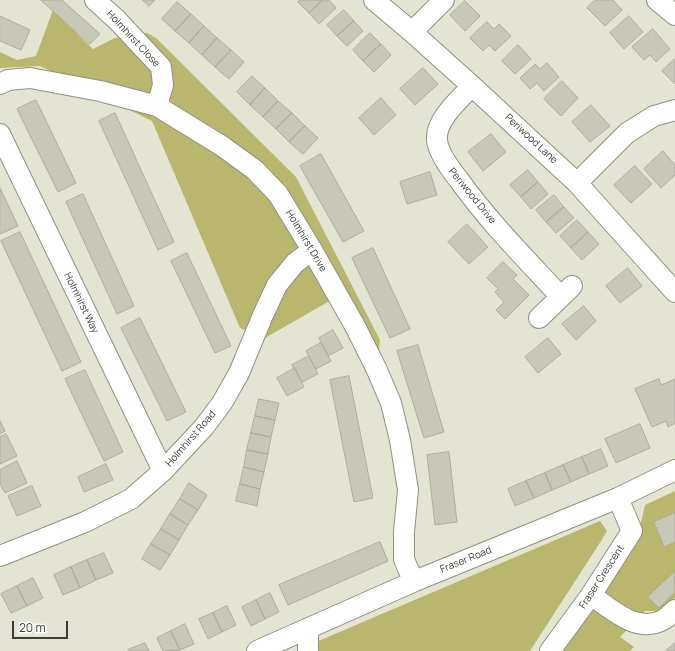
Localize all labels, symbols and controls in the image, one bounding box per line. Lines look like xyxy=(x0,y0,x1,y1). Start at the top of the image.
street label: Holmhirst Close xyxy=(104,8,162,70)
street label: Periwood Lane xyxy=(502,112,560,166)
street label: Periwood Drive xyxy=(446,166,498,226)
street label: Holmhirst Drive xyxy=(283,208,329,274)
street label: Holmhirst Way xyxy=(61,271,101,335)
street label: Holmhirst Road xyxy=(163,409,219,469)
street label: Fraser Crescent xyxy=(577,543,627,611)
street label: Fraser Road xyxy=(439,544,493,576)
scale bar xyxy=(14,613,70,639)
text: 20 m xyxy=(19,619,46,636)

